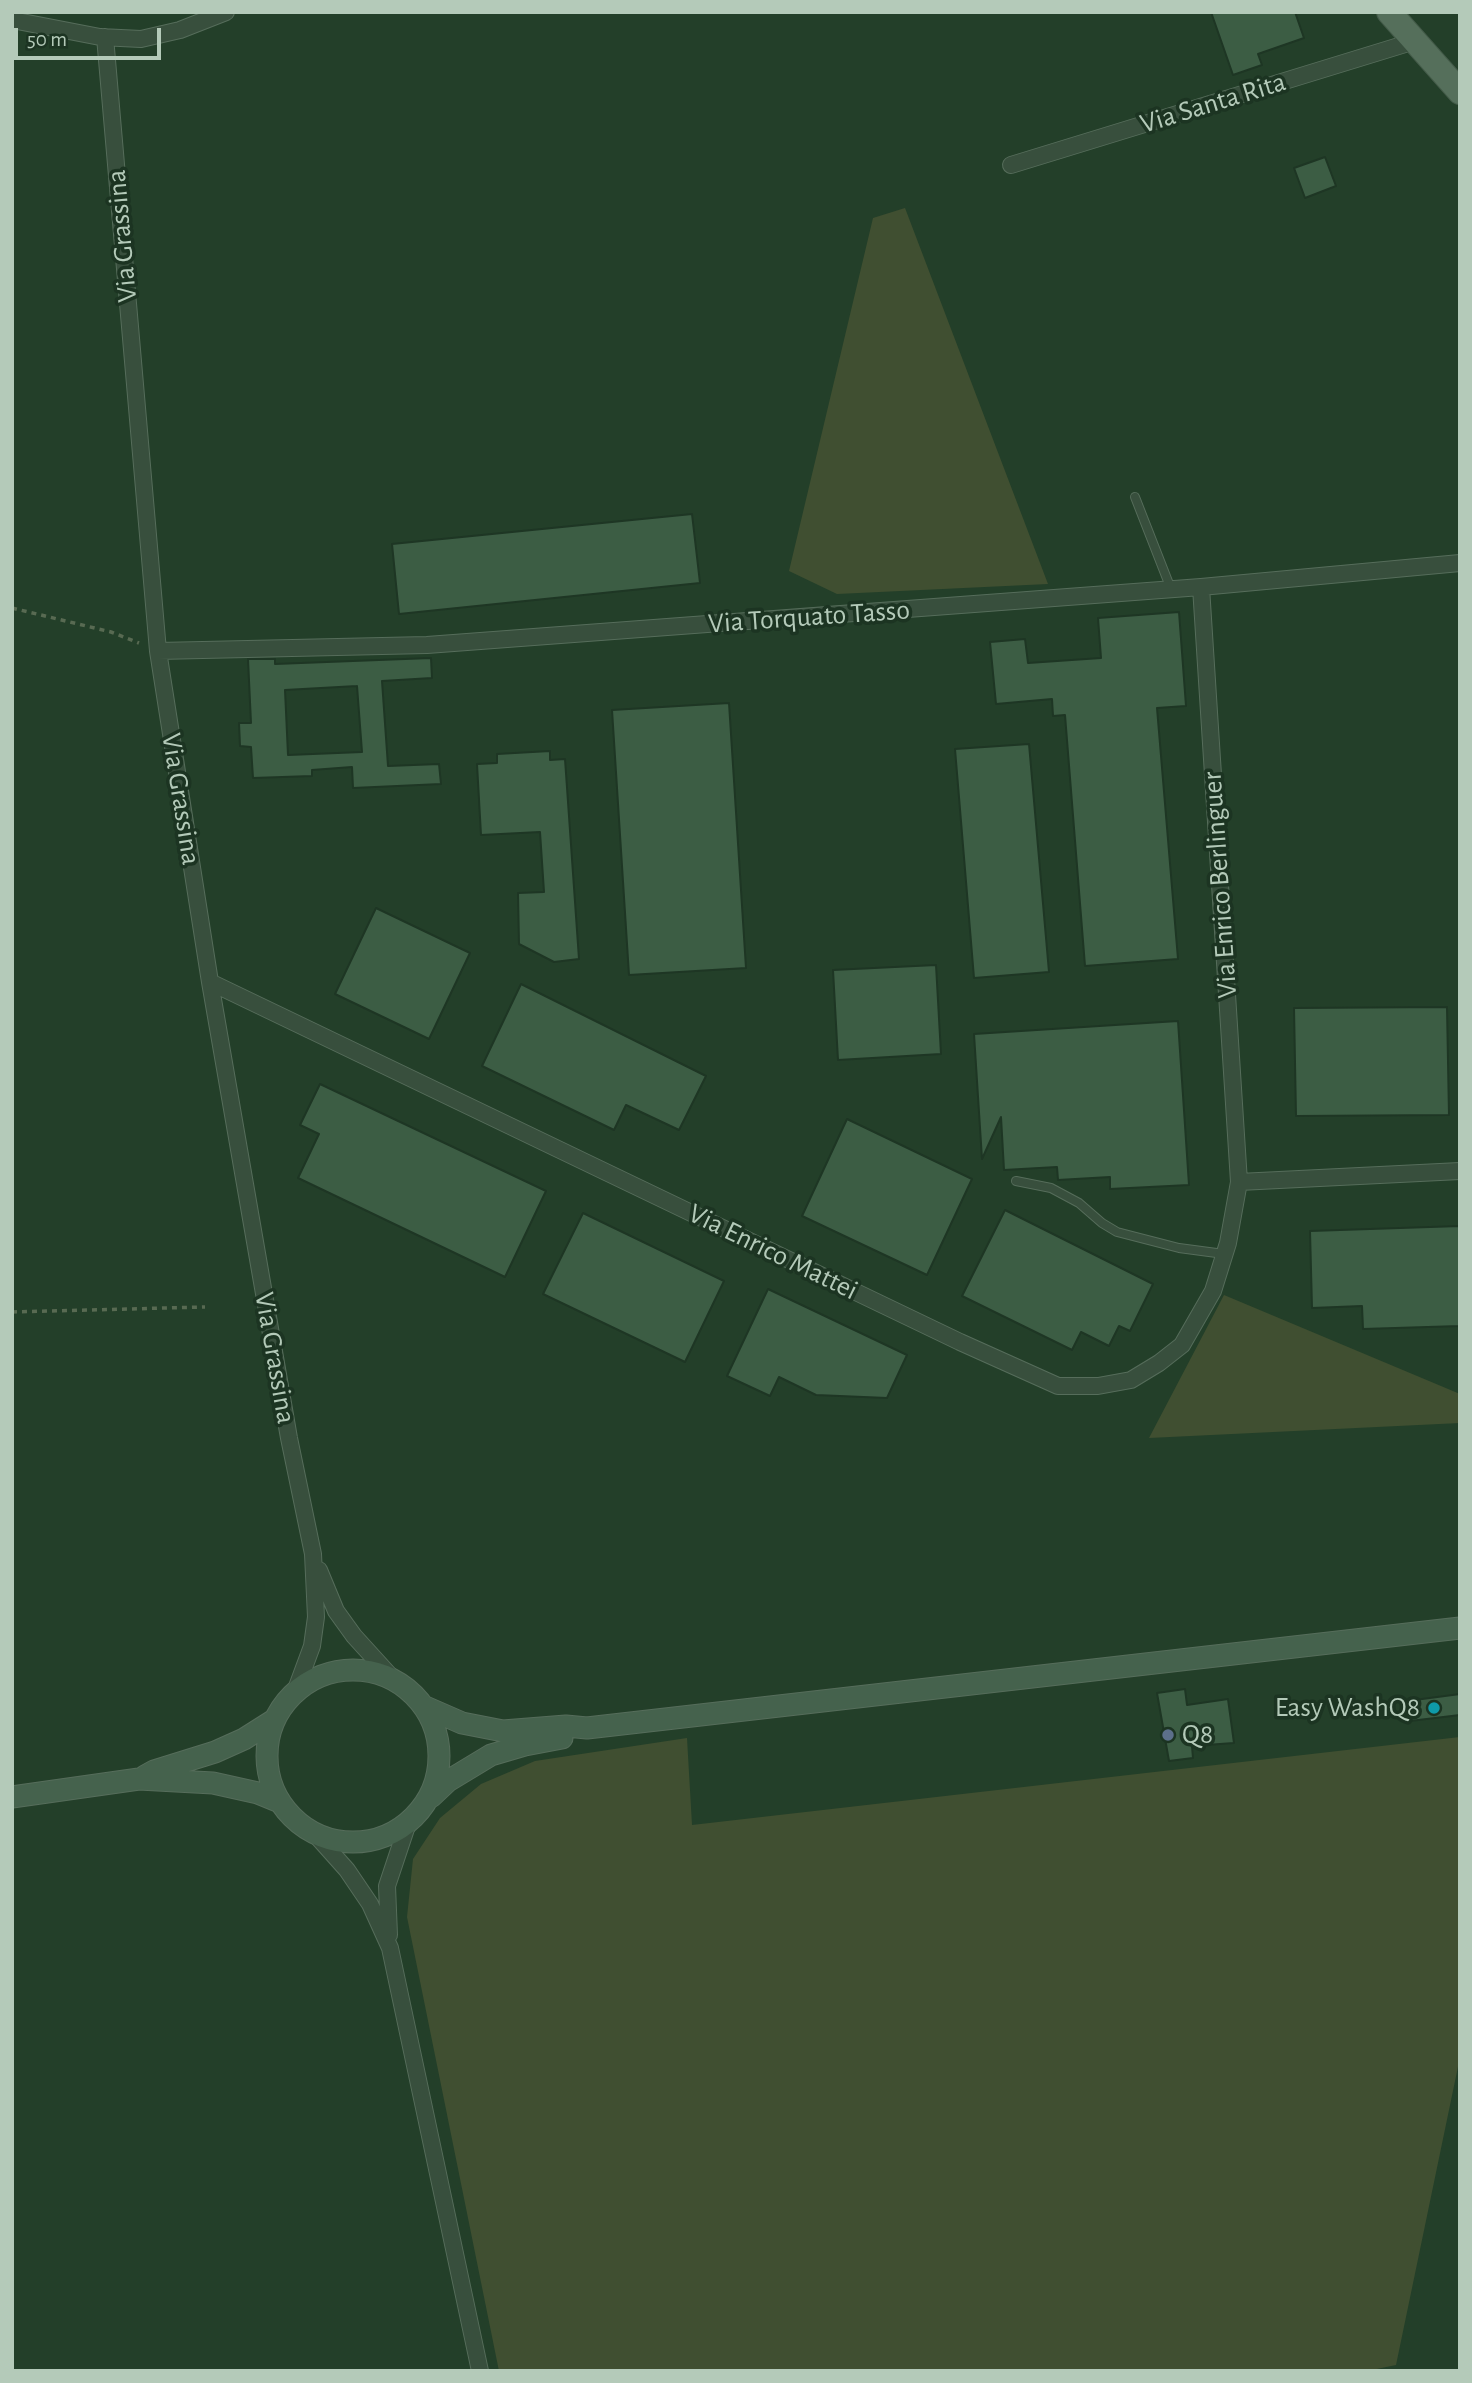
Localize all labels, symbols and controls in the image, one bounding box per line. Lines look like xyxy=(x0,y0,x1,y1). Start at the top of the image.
scale bar xyxy=(18,14,164,58)
text: 50 m xyxy=(27,29,67,50)
street label: Via Santa Rita xyxy=(1136,65,1290,141)
street label: Via Grassina xyxy=(99,168,145,304)
street label: Via Torquato Tasso xyxy=(707,593,911,641)
street label: Via Grassina xyxy=(154,731,208,867)
street label: Via Enrico Berlinguer xyxy=(1195,771,1245,999)
street label: Via Enrico Mattei xyxy=(683,1196,863,1308)
street label: Via Grassina xyxy=(247,1290,303,1426)
place label: Easy WashQ8 xyxy=(1275,1691,1420,1725)
marker: Easy WashQ8 xyxy=(1426,1700,1442,1716)
place label: Q8 xyxy=(1182,1718,1213,1752)
marker: Q8 xyxy=(1160,1727,1176,1743)

